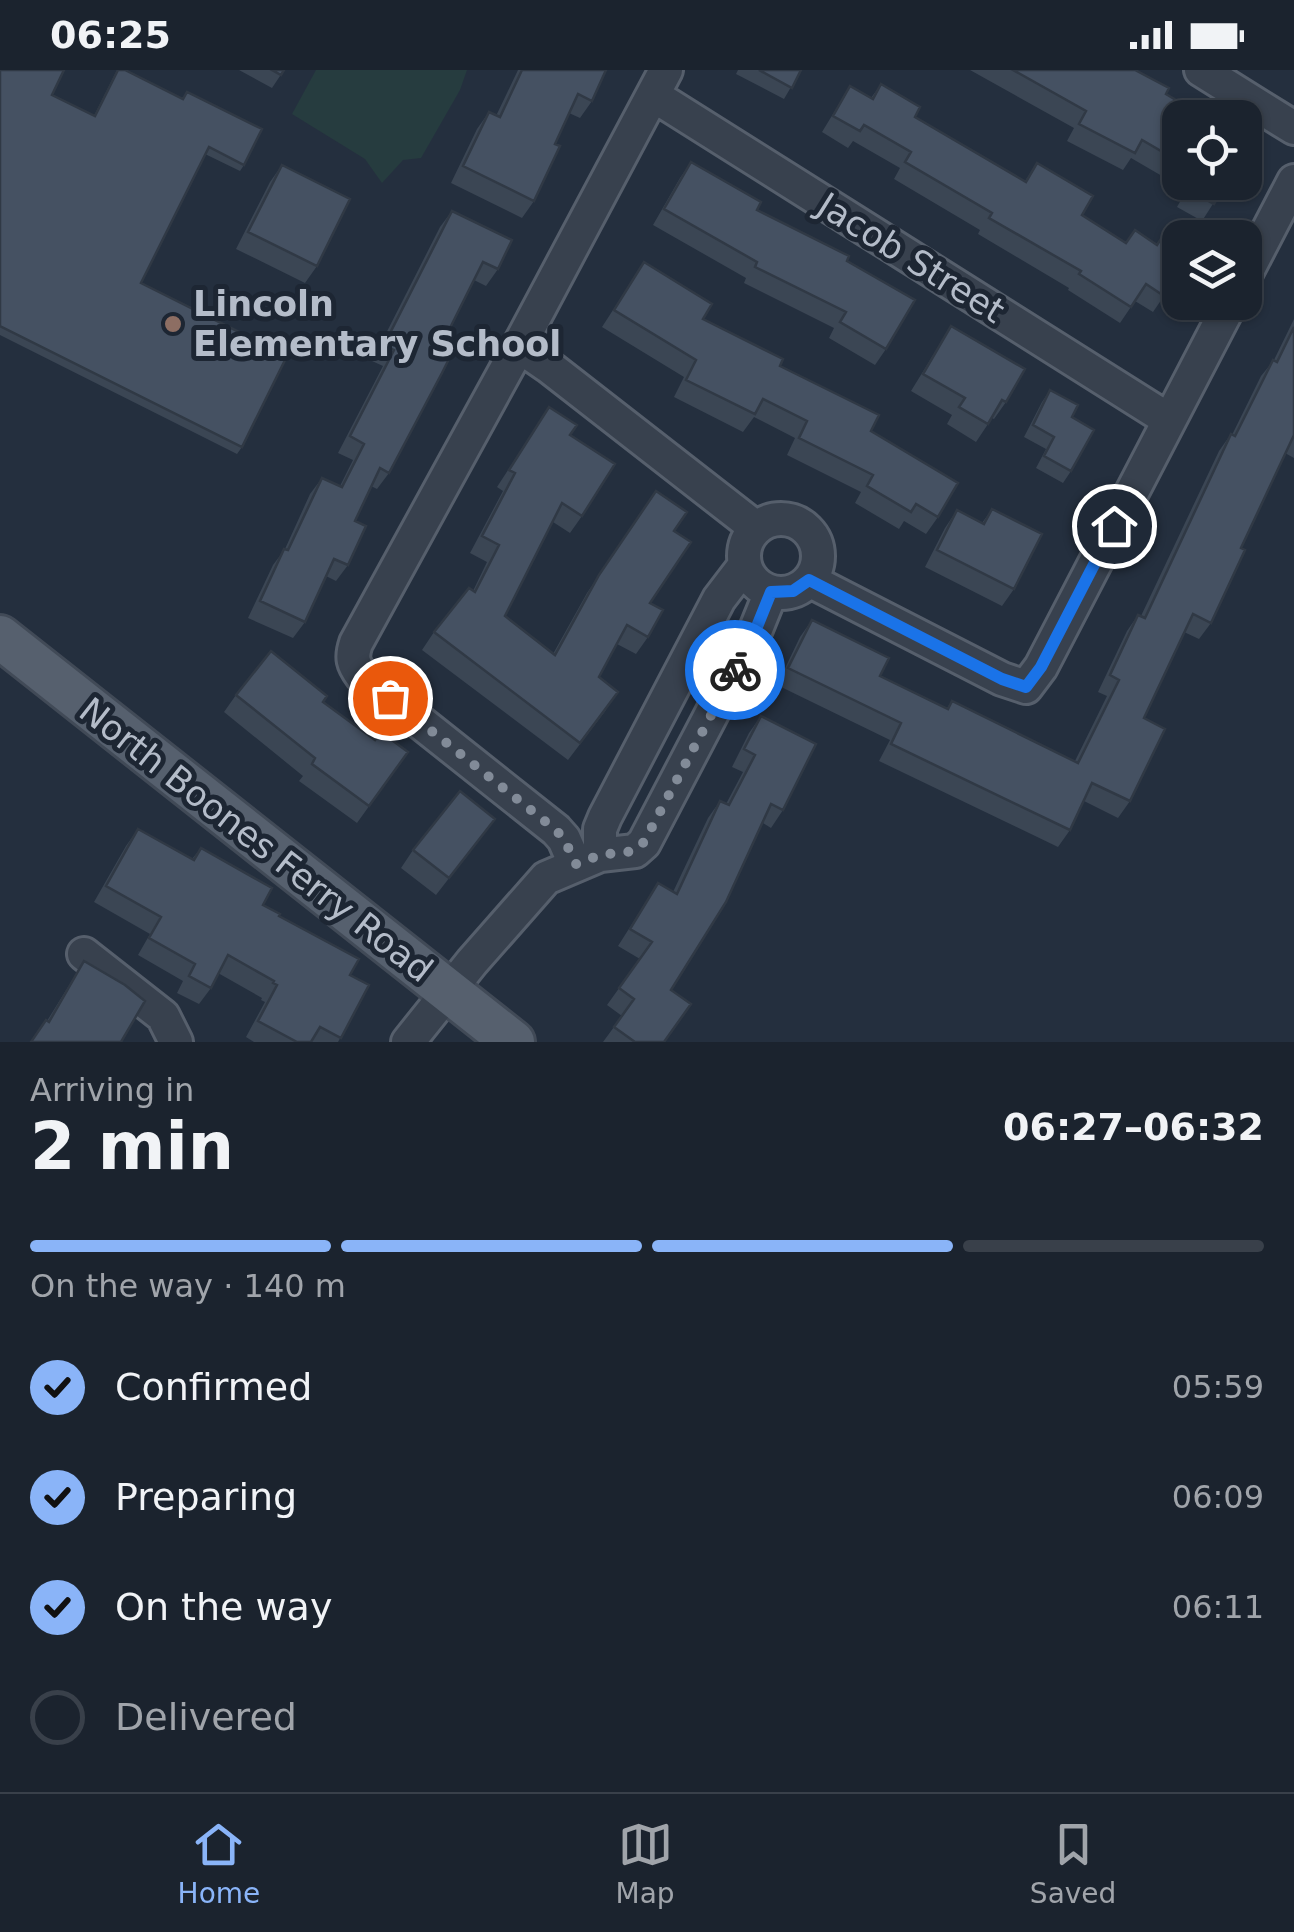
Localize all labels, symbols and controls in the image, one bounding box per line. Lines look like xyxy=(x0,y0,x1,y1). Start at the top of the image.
text: 06:25 xyxy=(50,13,171,57)
map controls xyxy=(1162,100,1262,320)
button: locate xyxy=(1162,100,1262,200)
street label: Jacob Street xyxy=(809,184,1012,331)
button: layers xyxy=(1162,220,1262,320)
place label: Lincoln Elementary School xyxy=(193,284,561,364)
marker: Lincoln Elementary School xyxy=(162,313,184,335)
pin xyxy=(1072,484,1157,569)
icon: home xyxy=(1087,499,1142,554)
courier xyxy=(685,620,785,720)
icon: bike xyxy=(708,643,763,698)
pin xyxy=(348,656,433,741)
icon: bag xyxy=(363,671,418,726)
street label: North Boones Ferry Road xyxy=(72,690,440,990)
text: Arriving in xyxy=(30,1071,194,1109)
text: 06:27–06:32 xyxy=(1003,1105,1264,1149)
text: 2 min xyxy=(30,1109,234,1184)
text: On the way · 140 m xyxy=(30,1267,346,1305)
icon: check xyxy=(30,1360,85,1415)
text: Confirmed xyxy=(115,1365,312,1409)
text: 05:59 xyxy=(1172,1368,1264,1406)
icon: check xyxy=(30,1470,85,1525)
text: Preparing xyxy=(115,1475,297,1519)
text: 06:09 xyxy=(1172,1478,1264,1516)
icon: check xyxy=(30,1580,85,1635)
text: On the way xyxy=(115,1585,332,1629)
text: 06:11 xyxy=(1172,1588,1264,1626)
text: Delivered xyxy=(115,1695,297,1739)
tab: Home xyxy=(178,1817,260,1910)
tab: Map xyxy=(616,1817,675,1910)
tab: Saved xyxy=(1030,1817,1116,1910)

